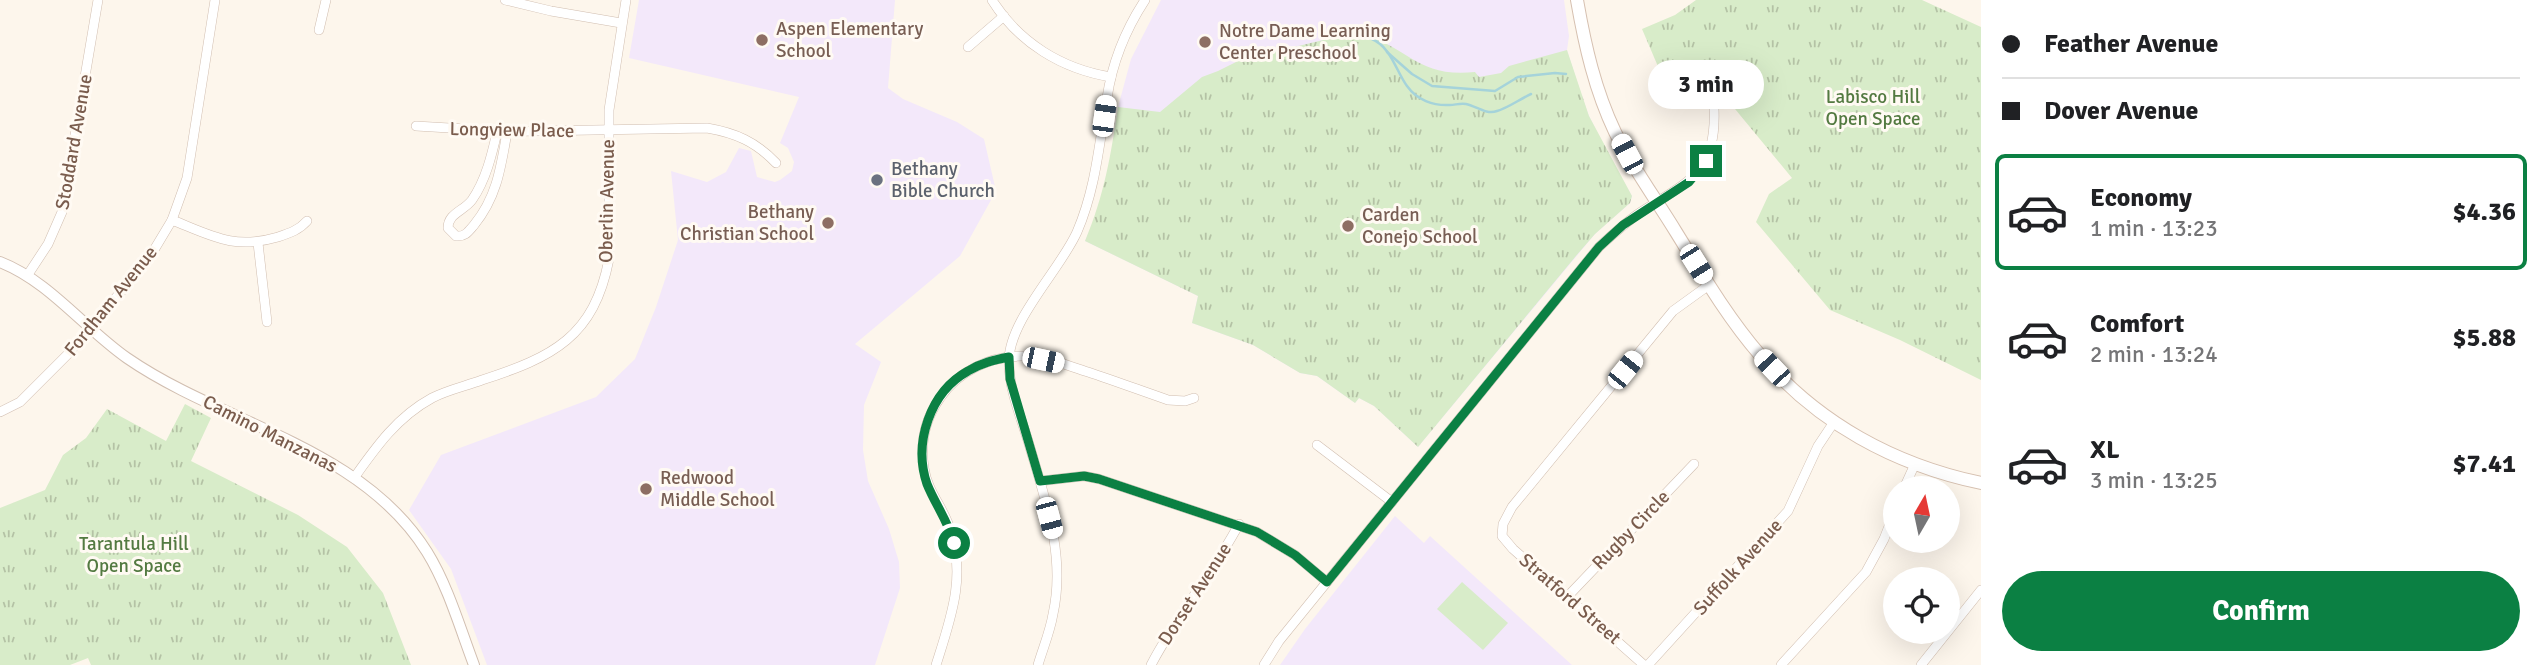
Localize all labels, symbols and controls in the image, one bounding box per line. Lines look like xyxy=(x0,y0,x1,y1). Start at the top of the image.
place label: Aspen Elementary School xyxy=(776,17,923,63)
place label: Notre Dame Learning Center Preschool xyxy=(1219,19,1391,65)
text: Feather Avenue xyxy=(2044,28,2218,60)
marker: Aspen Elementary School xyxy=(754,32,770,48)
marker: Notre Dame Learning Center Preschool xyxy=(1197,34,1213,50)
callout: 3 min xyxy=(1648,60,1764,108)
text: 3 min xyxy=(1678,70,1734,99)
street label: Stoddard Avenue xyxy=(50,72,98,212)
park label: Labisco Hill Open Space xyxy=(1825,85,1921,131)
car xyxy=(1091,94,1118,138)
text: Dover Avenue xyxy=(2044,95,2199,127)
street label: Longview Place xyxy=(449,117,575,143)
car xyxy=(1608,131,1647,177)
street label: Oberlin Avenue xyxy=(594,139,620,263)
route end xyxy=(1690,145,1722,177)
place label: Bethany Bible Church xyxy=(891,157,995,203)
marker: Bethany Bible Church xyxy=(869,172,885,188)
icon: car xyxy=(2006,181,2069,244)
text: Economy xyxy=(2090,182,2192,214)
text: $4.36 xyxy=(2452,196,2516,228)
place label: Bethany Christian School xyxy=(680,200,814,246)
place label: Carden Conejo School xyxy=(1362,203,1478,249)
text: 1 min · 13:23 xyxy=(2090,214,2218,243)
marker: Bethany Christian School xyxy=(820,215,836,231)
marker: Carden Conejo School xyxy=(1340,218,1356,234)
street label: Fordham Avenue xyxy=(59,241,163,361)
car xyxy=(1676,241,1717,287)
icon: car xyxy=(2006,307,2069,370)
text: Comfort xyxy=(2090,308,2184,340)
text: $5.88 xyxy=(2452,322,2516,354)
text: 2 min · 13:24 xyxy=(2090,340,2218,369)
car xyxy=(1021,345,1066,375)
car xyxy=(1750,345,1795,391)
car xyxy=(1604,347,1647,393)
street label: Camino Manzanas xyxy=(199,390,341,478)
icon: car xyxy=(2006,433,2069,496)
text: XL xyxy=(2090,434,2120,466)
text: $7.41 xyxy=(2452,448,2516,480)
place label: Redwood Middle School xyxy=(660,466,775,512)
text: 3 min · 13:25 xyxy=(2090,466,2218,495)
north arrow xyxy=(1883,476,1960,553)
map controls xyxy=(1883,476,1960,644)
marker: Redwood Middle School xyxy=(638,481,654,497)
street label: Rugby Circle xyxy=(1587,485,1675,575)
car xyxy=(1034,495,1065,541)
street label: Suffolk Avenue xyxy=(1688,514,1788,620)
route start xyxy=(938,527,970,559)
park label: Tarantula Hill Open Space xyxy=(79,532,189,578)
street label: Dorset Avenue xyxy=(1153,538,1237,650)
street label: Stratford Street xyxy=(1514,548,1626,650)
button: locate xyxy=(1883,567,1960,644)
button: Confirm xyxy=(2002,571,2520,651)

